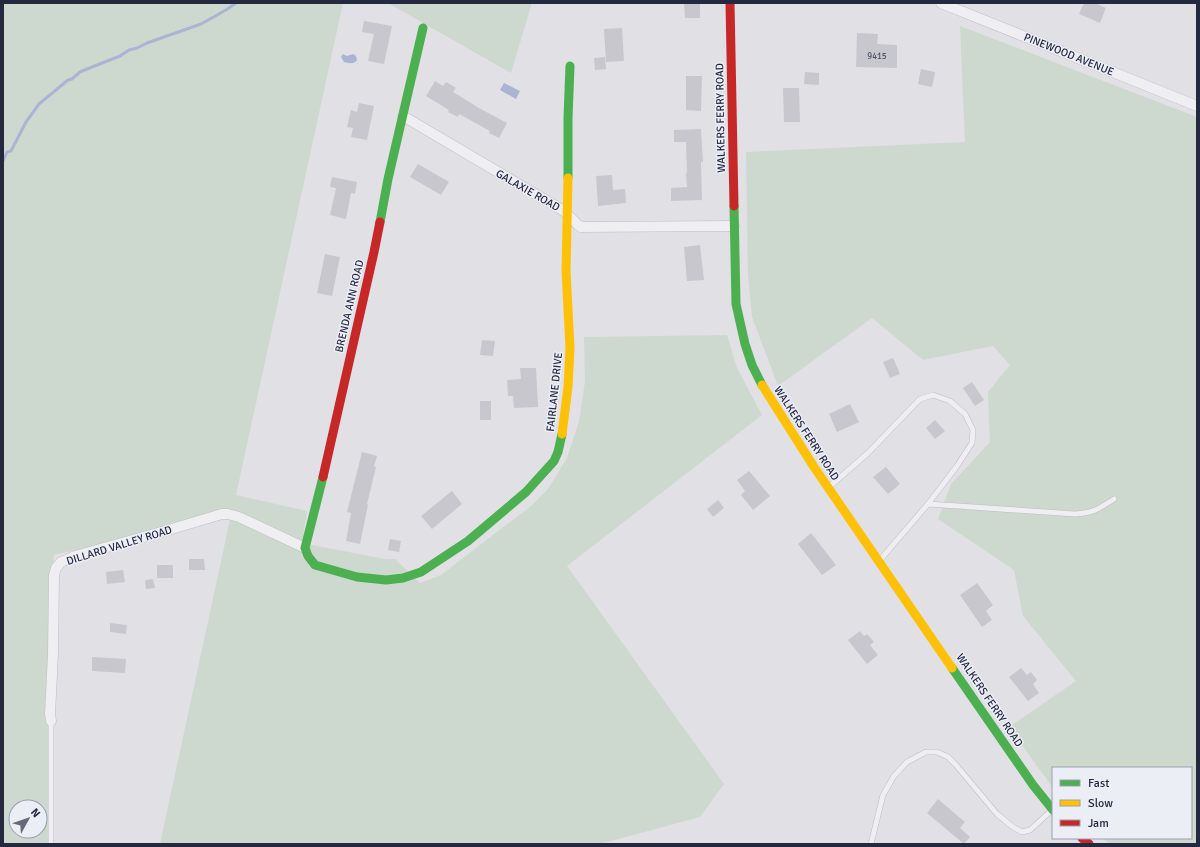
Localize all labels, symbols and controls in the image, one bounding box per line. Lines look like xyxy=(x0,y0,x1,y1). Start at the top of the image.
street label: PINEWOOD AVENUE xyxy=(1022,30,1116,79)
house number: 9415 xyxy=(867,51,887,62)
street label: WALKERS FERRY ROAD xyxy=(713,63,728,173)
street label: GALAXIE ROAD xyxy=(493,167,562,214)
street label: BRENDA ANN ROAD xyxy=(333,259,366,354)
street label: FAIRLANE DRIVE xyxy=(544,352,565,432)
street label: WALKERS FERRY ROAD xyxy=(771,384,842,483)
street label: DILLARD VALLEY ROAD xyxy=(65,523,174,568)
street label: WALKERS FERRY ROAD xyxy=(954,651,1026,749)
legend xyxy=(1052,767,1192,839)
text: Fast xyxy=(1088,776,1109,791)
text: Slow xyxy=(1088,796,1113,811)
north arrow xyxy=(8,799,48,839)
text: N xyxy=(28,806,43,820)
text: Jam xyxy=(1088,816,1109,831)

